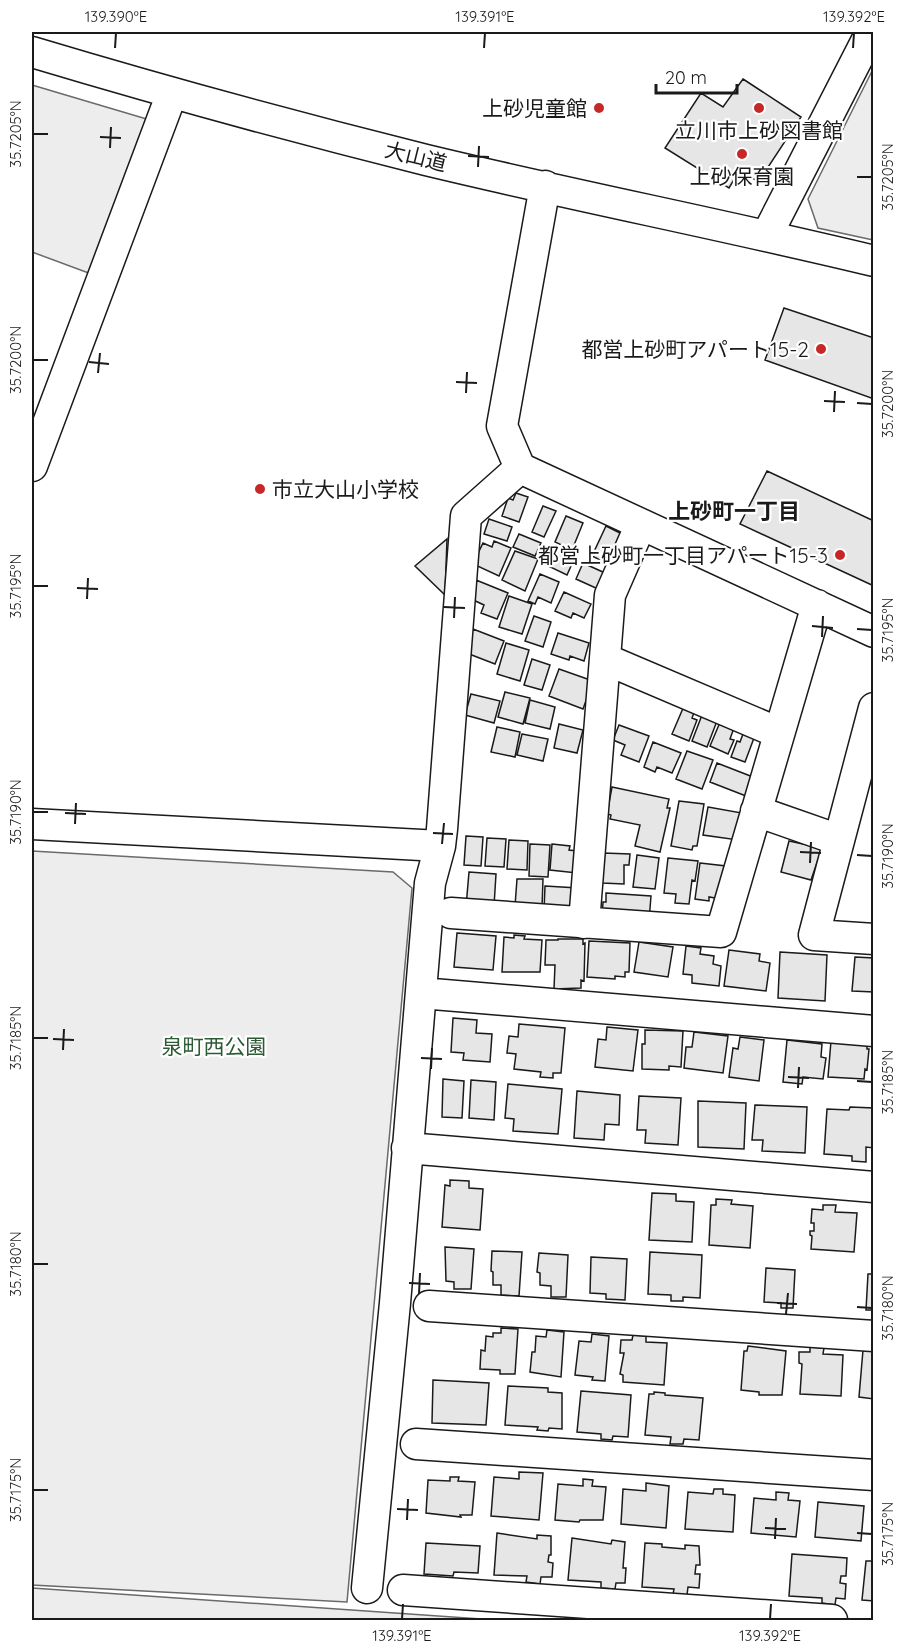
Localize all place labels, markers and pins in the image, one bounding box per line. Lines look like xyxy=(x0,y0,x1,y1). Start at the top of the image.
place label: 上砂児童館 xyxy=(482,95,587,121)
marker: 上砂児童館 xyxy=(592,101,606,115)
marker: 立川市上砂図書館 xyxy=(752,101,766,115)
place label: 立川市上砂図書館 xyxy=(675,117,843,143)
marker: 上砂保育園 xyxy=(735,147,749,161)
place label: 上砂保育園 xyxy=(690,163,795,189)
place label: 都営上砂町アパート15-2 xyxy=(581,336,809,362)
marker: 都営上砂町アパート15-2 xyxy=(814,342,828,356)
place label: 市立大山小学校 xyxy=(272,476,419,502)
marker: 市立大山小学校 xyxy=(253,482,267,496)
place label: 都営上砂町一丁目アパート15-3 xyxy=(538,542,828,568)
marker: 都営上砂町一丁目アパート15-3 xyxy=(833,548,847,562)

